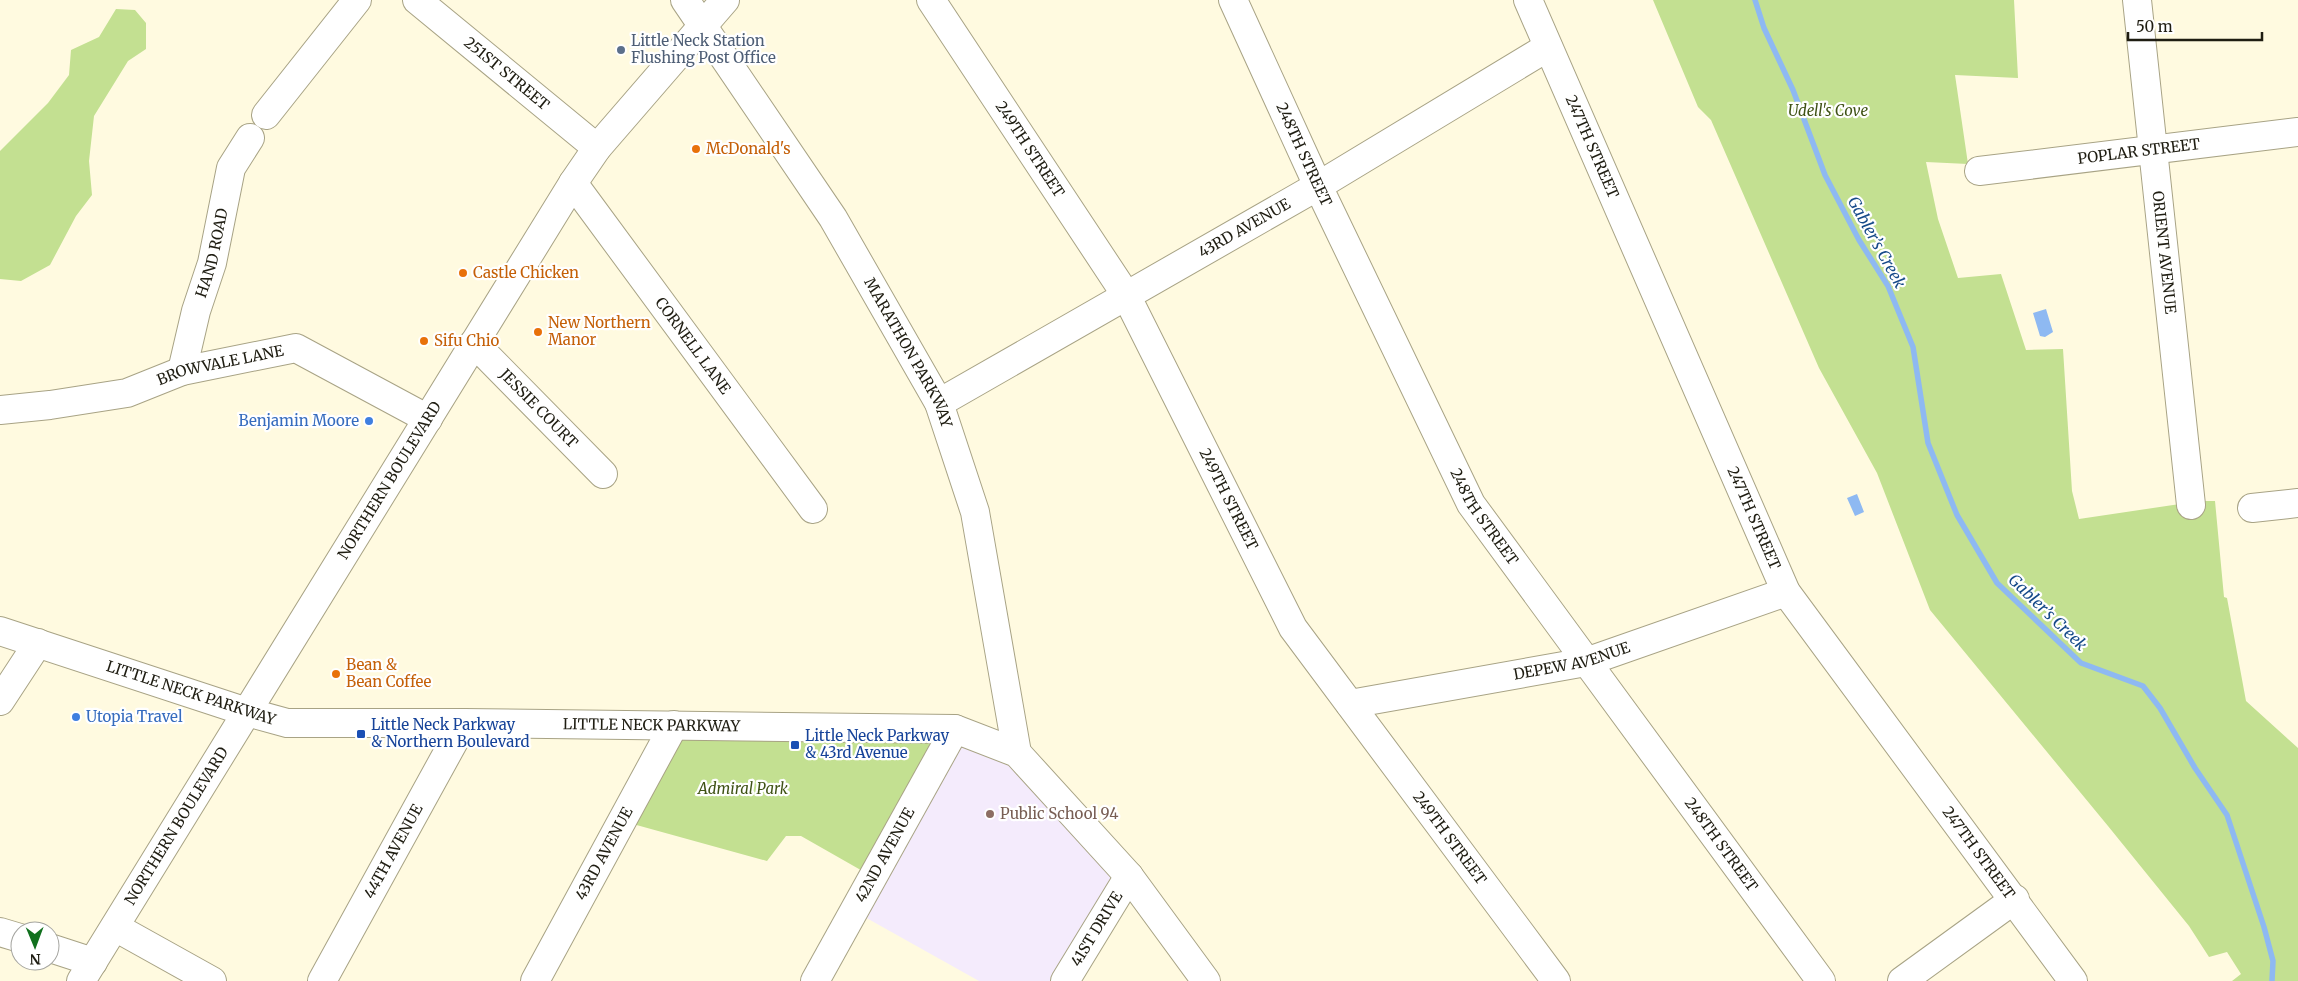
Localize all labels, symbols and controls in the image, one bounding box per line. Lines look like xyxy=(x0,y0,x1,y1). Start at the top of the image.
scale bar xyxy=(2128,10,2262,42)
text: 50 m xyxy=(2136,17,2173,36)
place label: Little Neck Station Flushing Post Office xyxy=(631,31,776,67)
street label: 251ST STREET xyxy=(460,33,554,114)
marker: Little Neck Station Flushing Post Office xyxy=(615,44,627,56)
street label: 247TH STREET xyxy=(1562,92,1623,201)
street label: 249TH STREET xyxy=(992,97,1069,201)
street label: 248TH STREET xyxy=(1272,100,1337,210)
park label: Udell's Cove xyxy=(1788,101,1868,120)
street label: POPLAR STREET xyxy=(2076,134,2202,168)
place label: McDonald's xyxy=(706,139,791,158)
marker: McDonald's xyxy=(690,143,702,155)
street label: ORIENT AVENUE xyxy=(2148,190,2181,315)
water label: Gabler’s Creek xyxy=(1844,193,1910,291)
street label: 43RD AVENUE xyxy=(1195,194,1294,261)
street label: HAND ROAD xyxy=(191,206,232,300)
place label: Castle Chicken xyxy=(473,263,579,282)
marker: Castle Chicken xyxy=(457,267,469,279)
street label: MARATHON PARKWAY xyxy=(860,274,957,430)
street label: CORNELL LANE xyxy=(651,293,735,398)
place label: New Northern Manor xyxy=(548,313,651,349)
marker: New Northern Manor xyxy=(532,326,544,338)
place label: Sifu Chio xyxy=(434,331,500,350)
marker: Sifu Chio xyxy=(418,335,430,347)
street label: BROWVALE LANE xyxy=(154,341,286,389)
street label: JESSIE COURT xyxy=(495,364,582,452)
street label: NORTHERN BOULEVARD xyxy=(333,398,445,563)
place label: Benjamin Moore xyxy=(239,411,359,430)
marker: Benjamin Moore xyxy=(363,415,375,427)
street label: 249TH STREET xyxy=(1195,445,1262,553)
street label: 247TH STREET xyxy=(1723,463,1785,573)
street label: 248TH STREET xyxy=(1446,465,1523,569)
water label: Gabler’s Creek xyxy=(2005,570,2092,655)
street label: DEPEW AVENUE xyxy=(1512,637,1633,684)
place label: Bean & Bean Coffee xyxy=(346,655,432,691)
street label: LITTLE NECK PARKWAY xyxy=(104,656,279,729)
marker: Bean & Bean Coffee xyxy=(330,668,342,680)
place label: Utopia Travel xyxy=(86,707,183,726)
marker: Utopia Travel xyxy=(70,711,82,723)
street label: LITTLE NECK PARKWAY xyxy=(563,714,741,735)
place label: Little Neck Parkway & Northern Boulevard xyxy=(371,715,530,751)
place label: Little Neck Parkway & 43rd Avenue xyxy=(805,726,949,762)
marker: Little Neck Parkway & Northern Boulevard xyxy=(355,728,367,740)
marker: Little Neck Parkway & 43rd Avenue xyxy=(789,739,801,751)
street label: NORTHERN BOULEVARD xyxy=(120,743,232,908)
park label: Admiral Park xyxy=(697,779,789,798)
street label: 249TH STREET xyxy=(1409,787,1491,888)
street label: 248TH STREET xyxy=(1681,794,1762,896)
street label: 44TH AVENUE xyxy=(359,800,427,902)
street label: 43RD AVENUE xyxy=(571,803,637,903)
street label: 247TH STREET xyxy=(1939,803,2020,903)
street label: 42ND AVENUE xyxy=(851,804,919,906)
place label: Public School 94 xyxy=(1000,804,1119,823)
marker: Public School 94 xyxy=(984,808,996,820)
street label: 41ST DRIVE xyxy=(1066,887,1127,970)
north arrow xyxy=(10,921,60,971)
text: N xyxy=(30,950,41,968)

